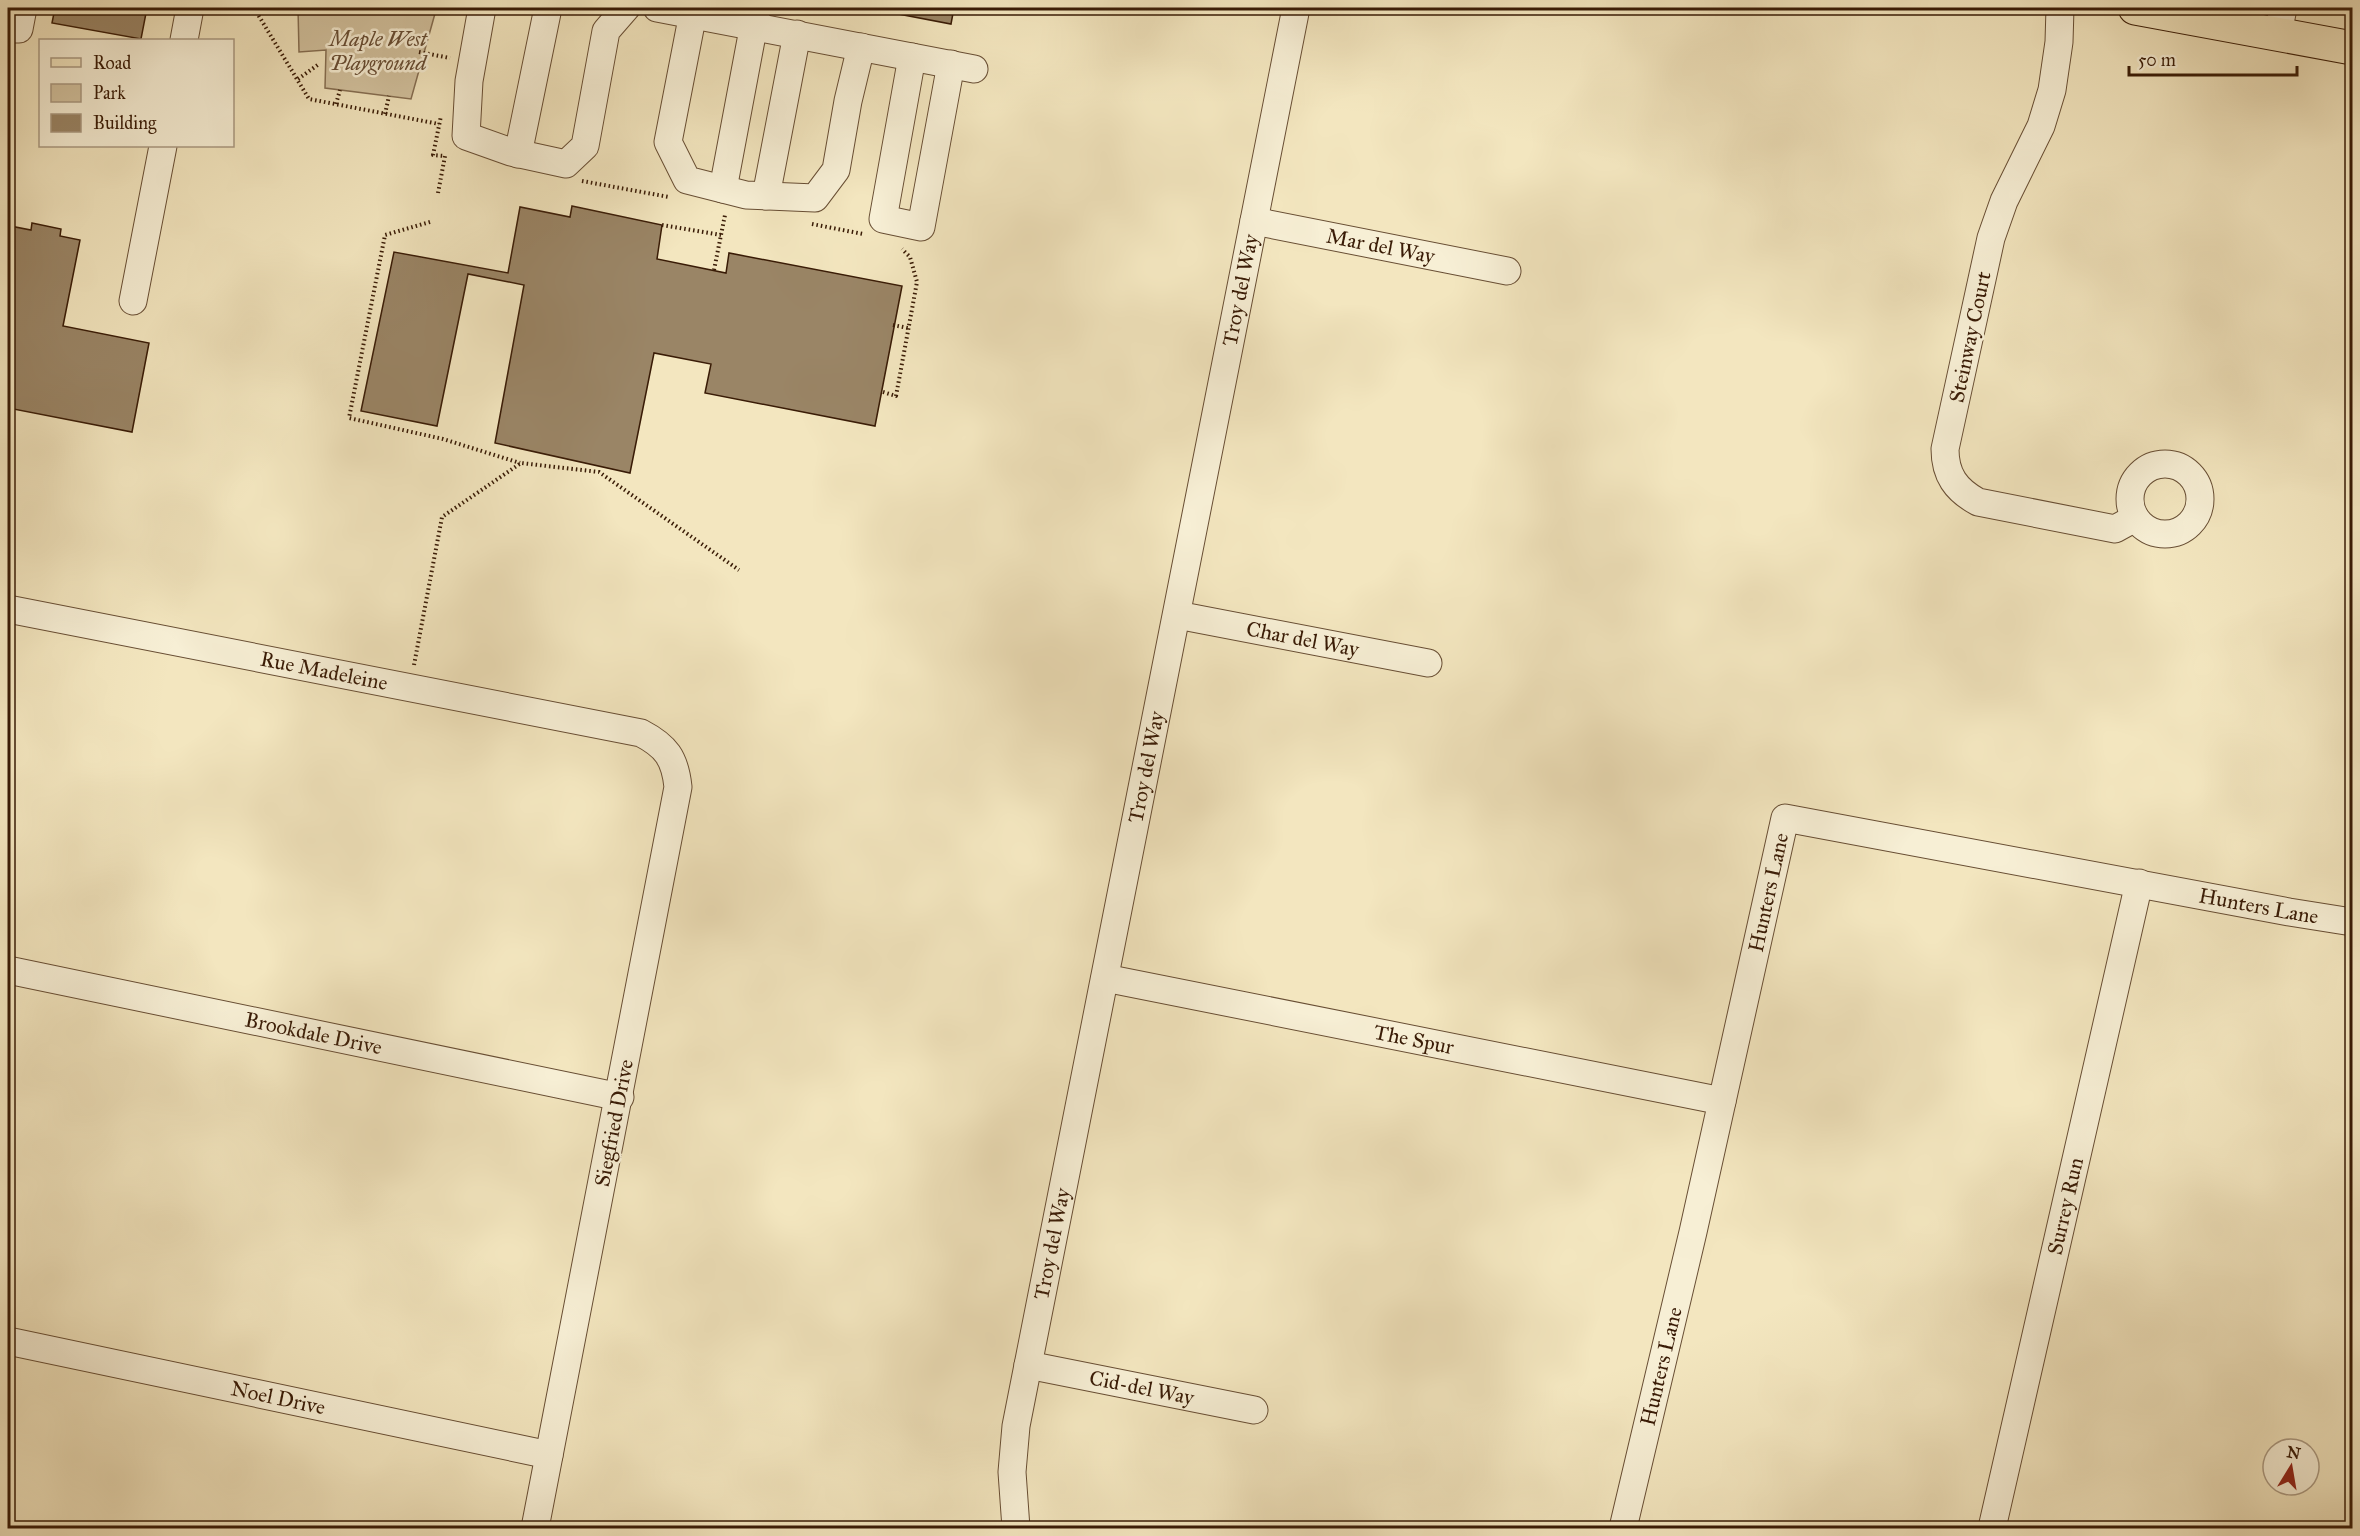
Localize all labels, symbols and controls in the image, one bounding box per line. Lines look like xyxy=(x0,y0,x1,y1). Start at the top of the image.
park label: Maple West Playground xyxy=(327,26,429,76)
legend xyxy=(39,39,234,147)
scale bar xyxy=(2129,39,2297,77)
text: 50 m xyxy=(2138,49,2176,71)
text: Road xyxy=(93,52,131,74)
text: Park xyxy=(93,82,126,104)
text: Building xyxy=(93,112,157,135)
street label: Mar del Way xyxy=(1324,223,1438,270)
street label: Troy del Way xyxy=(1217,231,1264,348)
street label: Steinway Court xyxy=(1943,269,1997,405)
street label: Char del Way xyxy=(1244,616,1362,663)
street label: Rue Madeleine xyxy=(258,646,390,696)
street label: Troy del Way xyxy=(1122,708,1170,825)
street label: Hunters Lane xyxy=(1743,830,1794,954)
street label: Hunters Lane xyxy=(2197,882,2321,930)
street label: Brookdale Drive xyxy=(243,1006,385,1060)
street label: The Spur xyxy=(1372,1019,1456,1060)
street label: Siegfried Drive xyxy=(589,1057,639,1189)
street label: Surrey Run xyxy=(2042,1155,2089,1257)
street label: Troy del Way xyxy=(1028,1185,1076,1302)
street label: Hunters Lane xyxy=(1635,1304,1688,1428)
street label: Cid-del Way xyxy=(1087,1365,1197,1411)
street label: Noel Drive xyxy=(229,1375,328,1421)
north arrow xyxy=(2261,1437,2321,1497)
text: N xyxy=(2285,1442,2303,1463)

